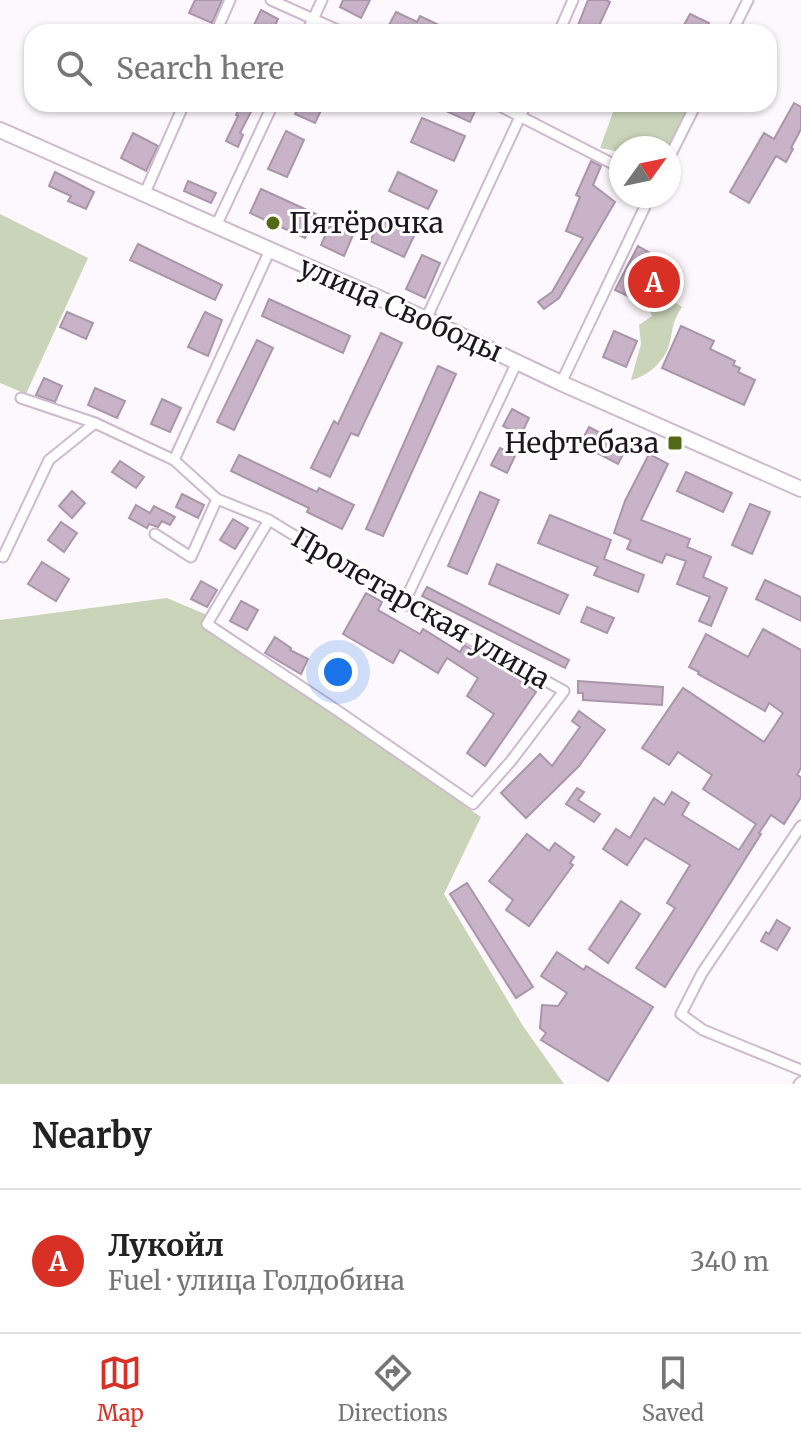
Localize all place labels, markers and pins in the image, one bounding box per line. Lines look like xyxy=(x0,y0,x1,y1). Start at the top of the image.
place label: Пятёрочка xyxy=(289,205,444,241)
marker: Пятёрочка xyxy=(264,214,282,232)
pin: A xyxy=(628,252,680,312)
place label: Нефтебаза xyxy=(505,425,659,461)
marker: Нефтебаза xyxy=(666,434,684,452)

